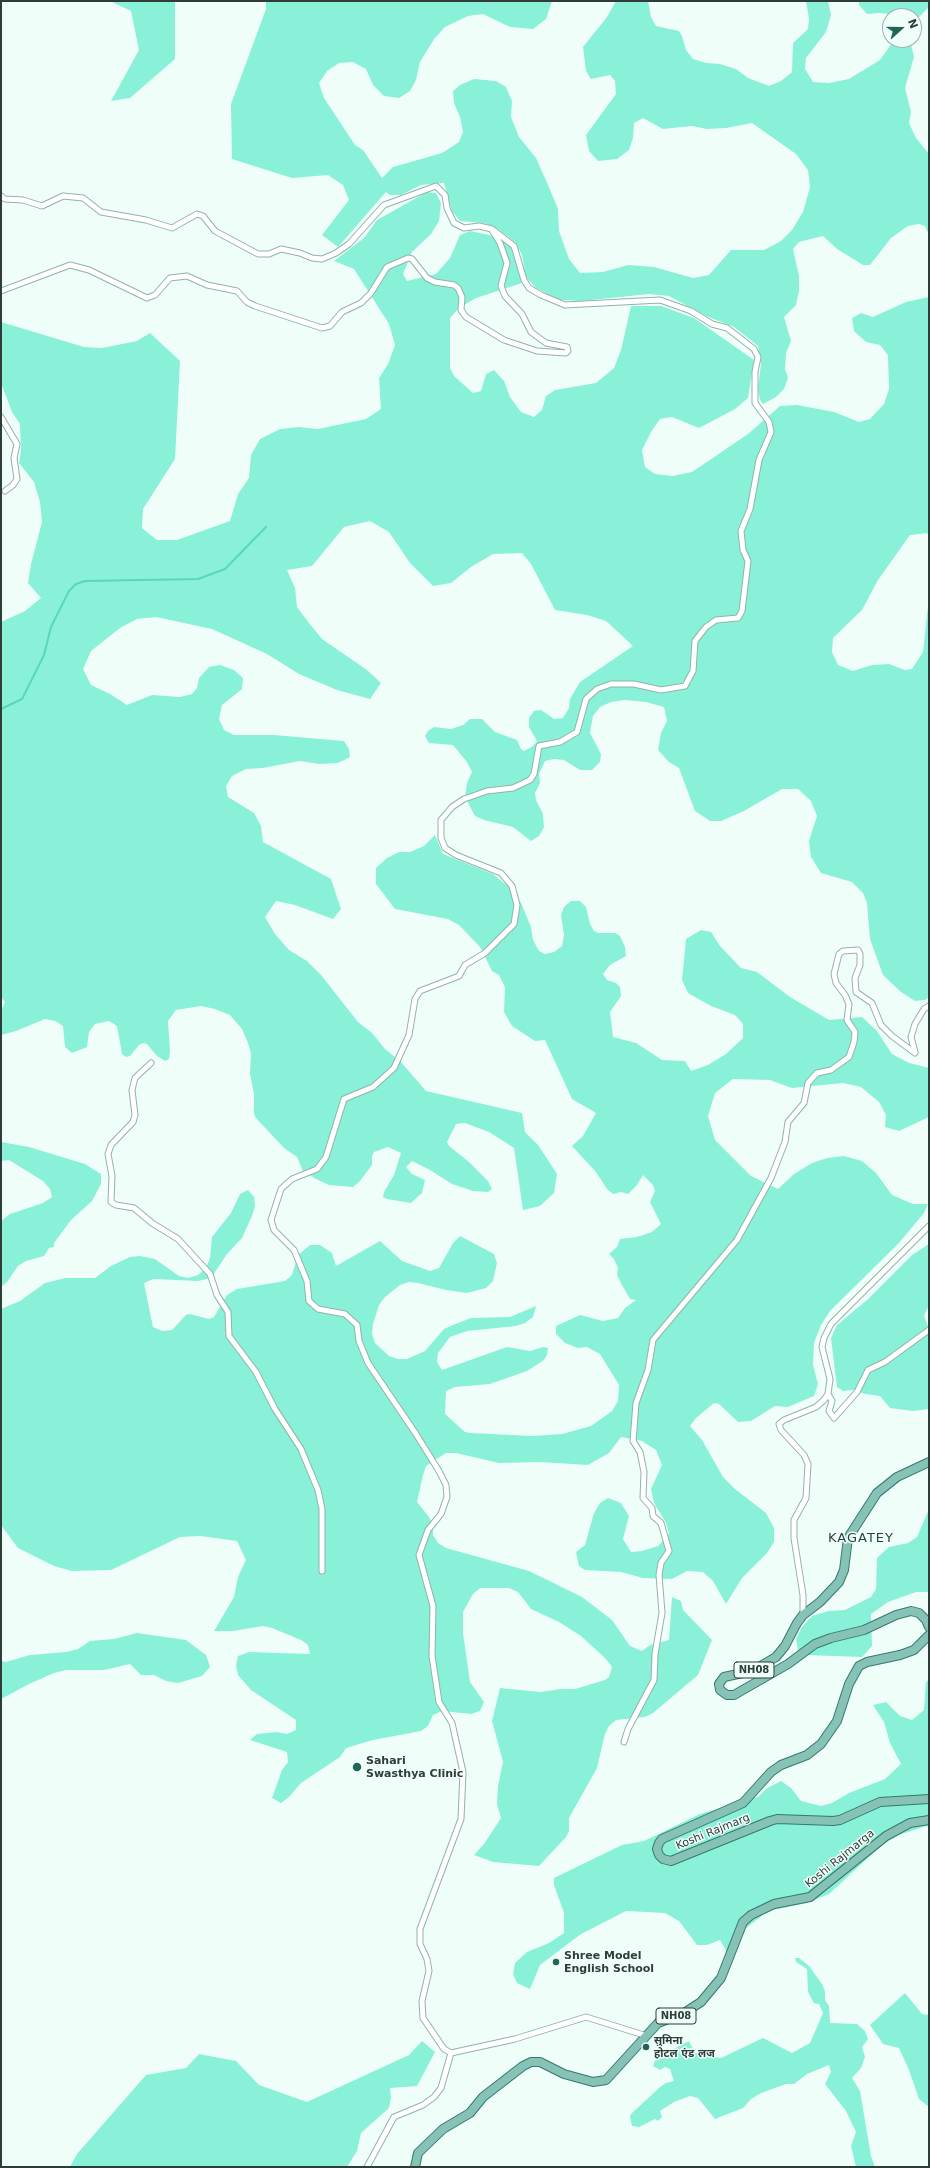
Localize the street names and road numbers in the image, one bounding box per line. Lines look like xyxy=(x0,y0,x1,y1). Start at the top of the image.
road number: NH08 xyxy=(734,1662,774,1678)
street label: Koshi Rajmarg xyxy=(674,1811,752,1853)
street label: Koshi Rajmarga xyxy=(803,1827,877,1891)
road number: NH08 xyxy=(656,2008,696,2024)

